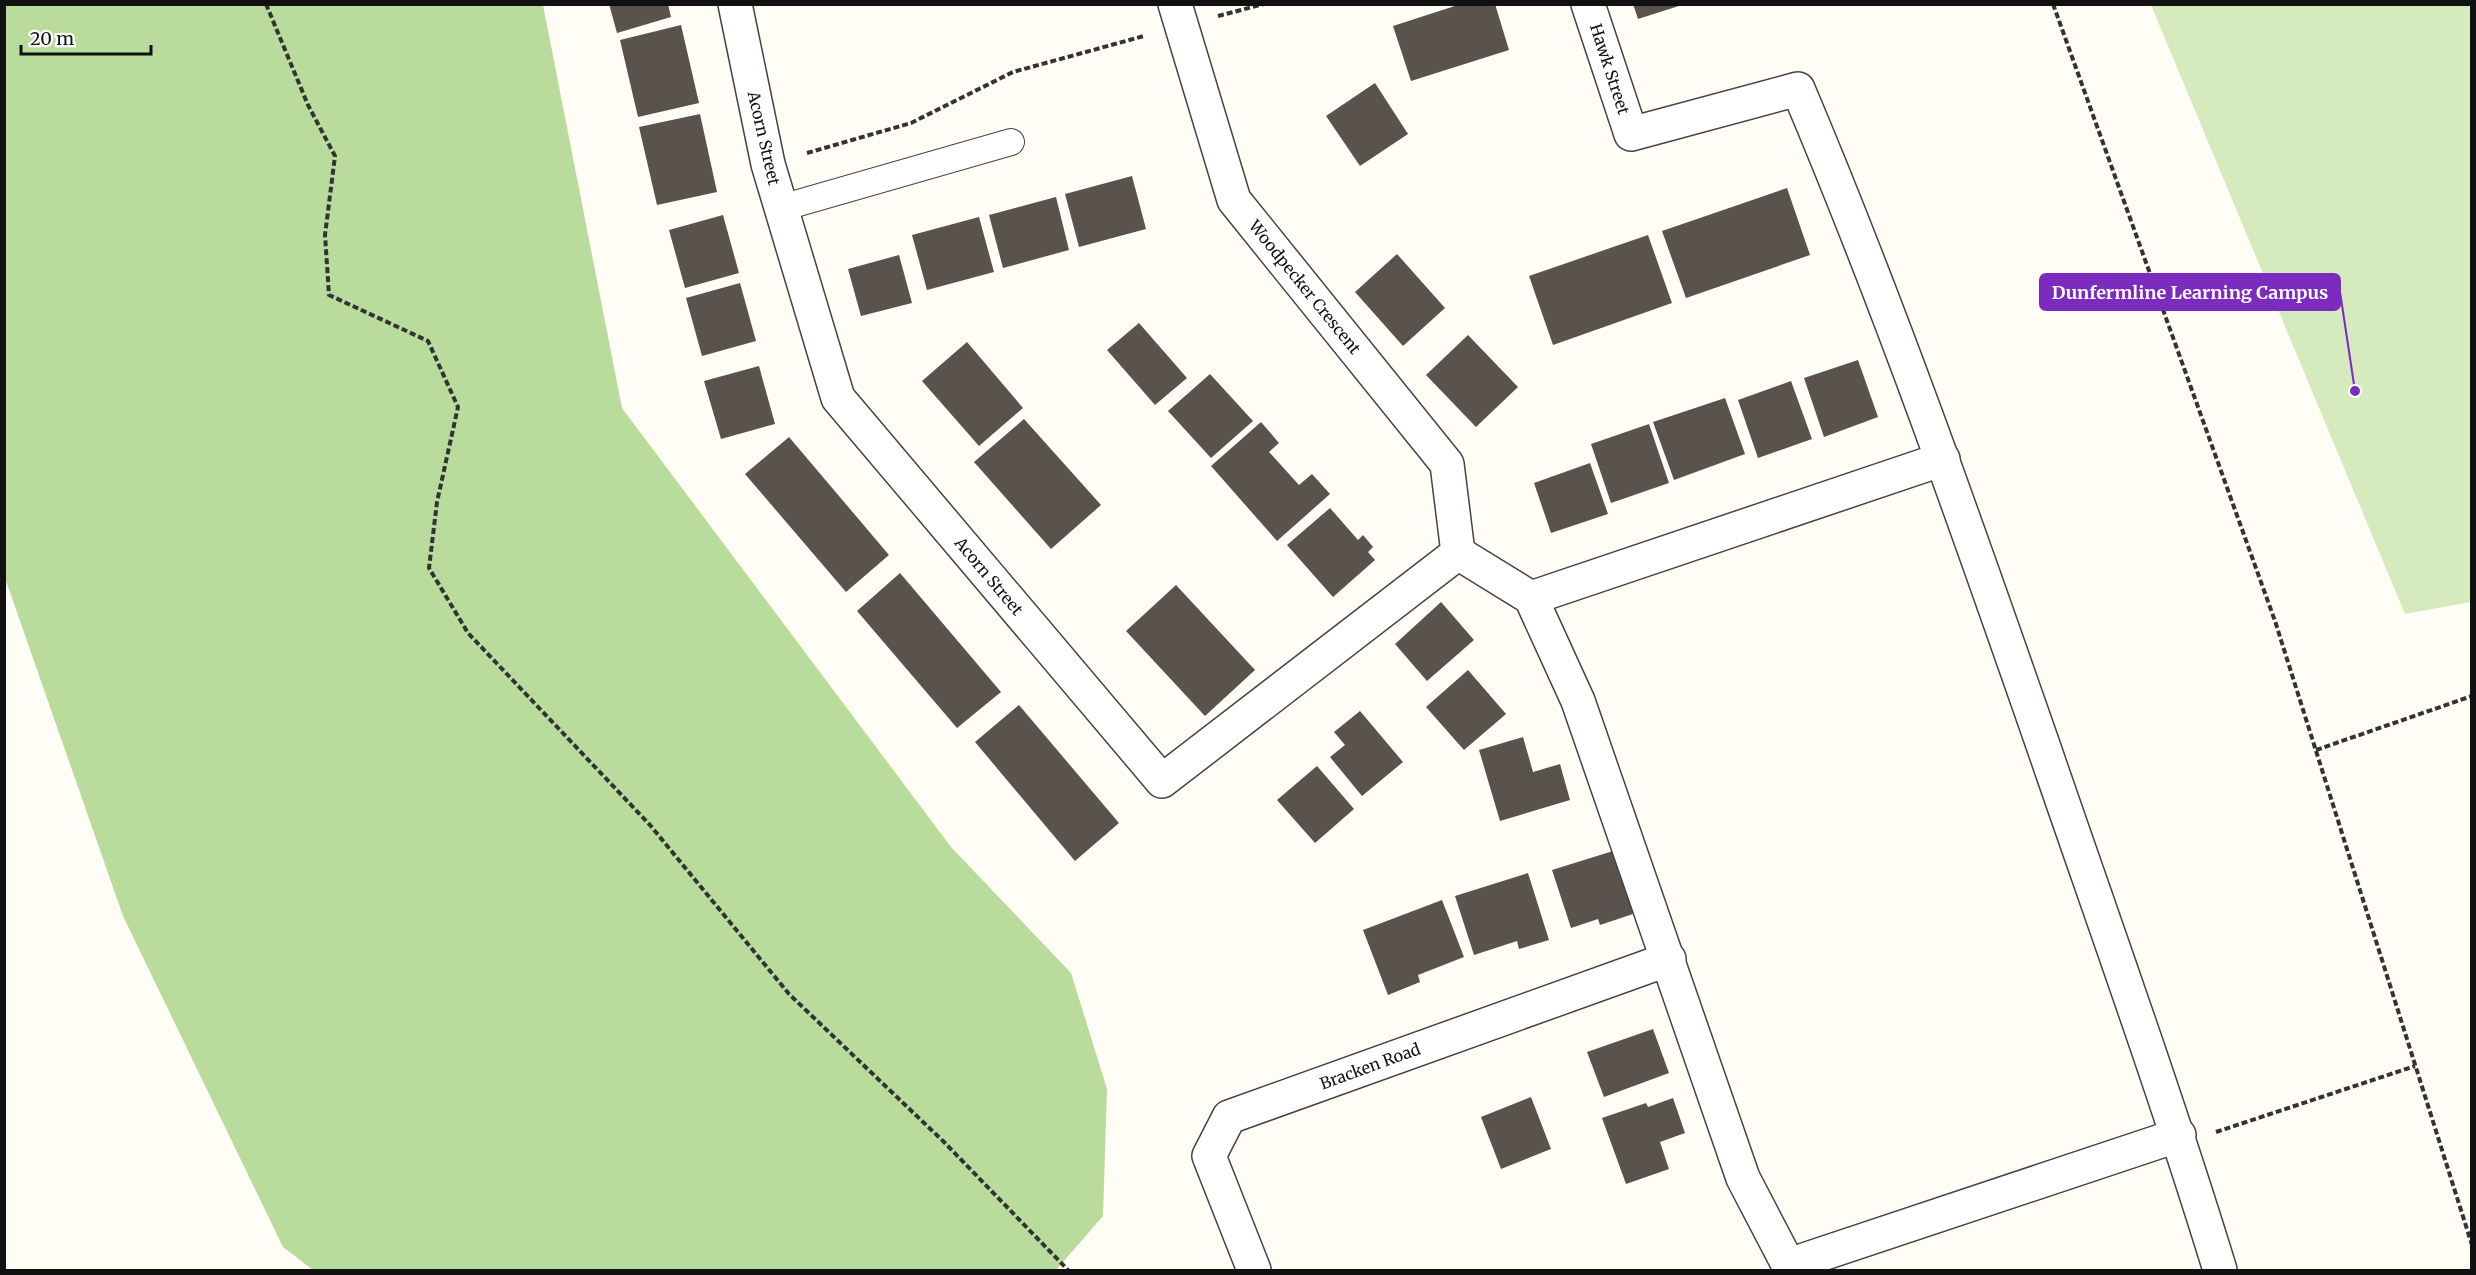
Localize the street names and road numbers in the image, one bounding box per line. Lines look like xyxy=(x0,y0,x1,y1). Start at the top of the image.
street label: Hawk Street xyxy=(1586,21,1634,118)
street label: Acorn Street xyxy=(743,88,785,188)
street label: Woodpecker Crescent xyxy=(1244,215,1366,359)
street label: Acorn Street xyxy=(950,532,1028,620)
street label: Bracken Road xyxy=(1317,1038,1423,1093)

